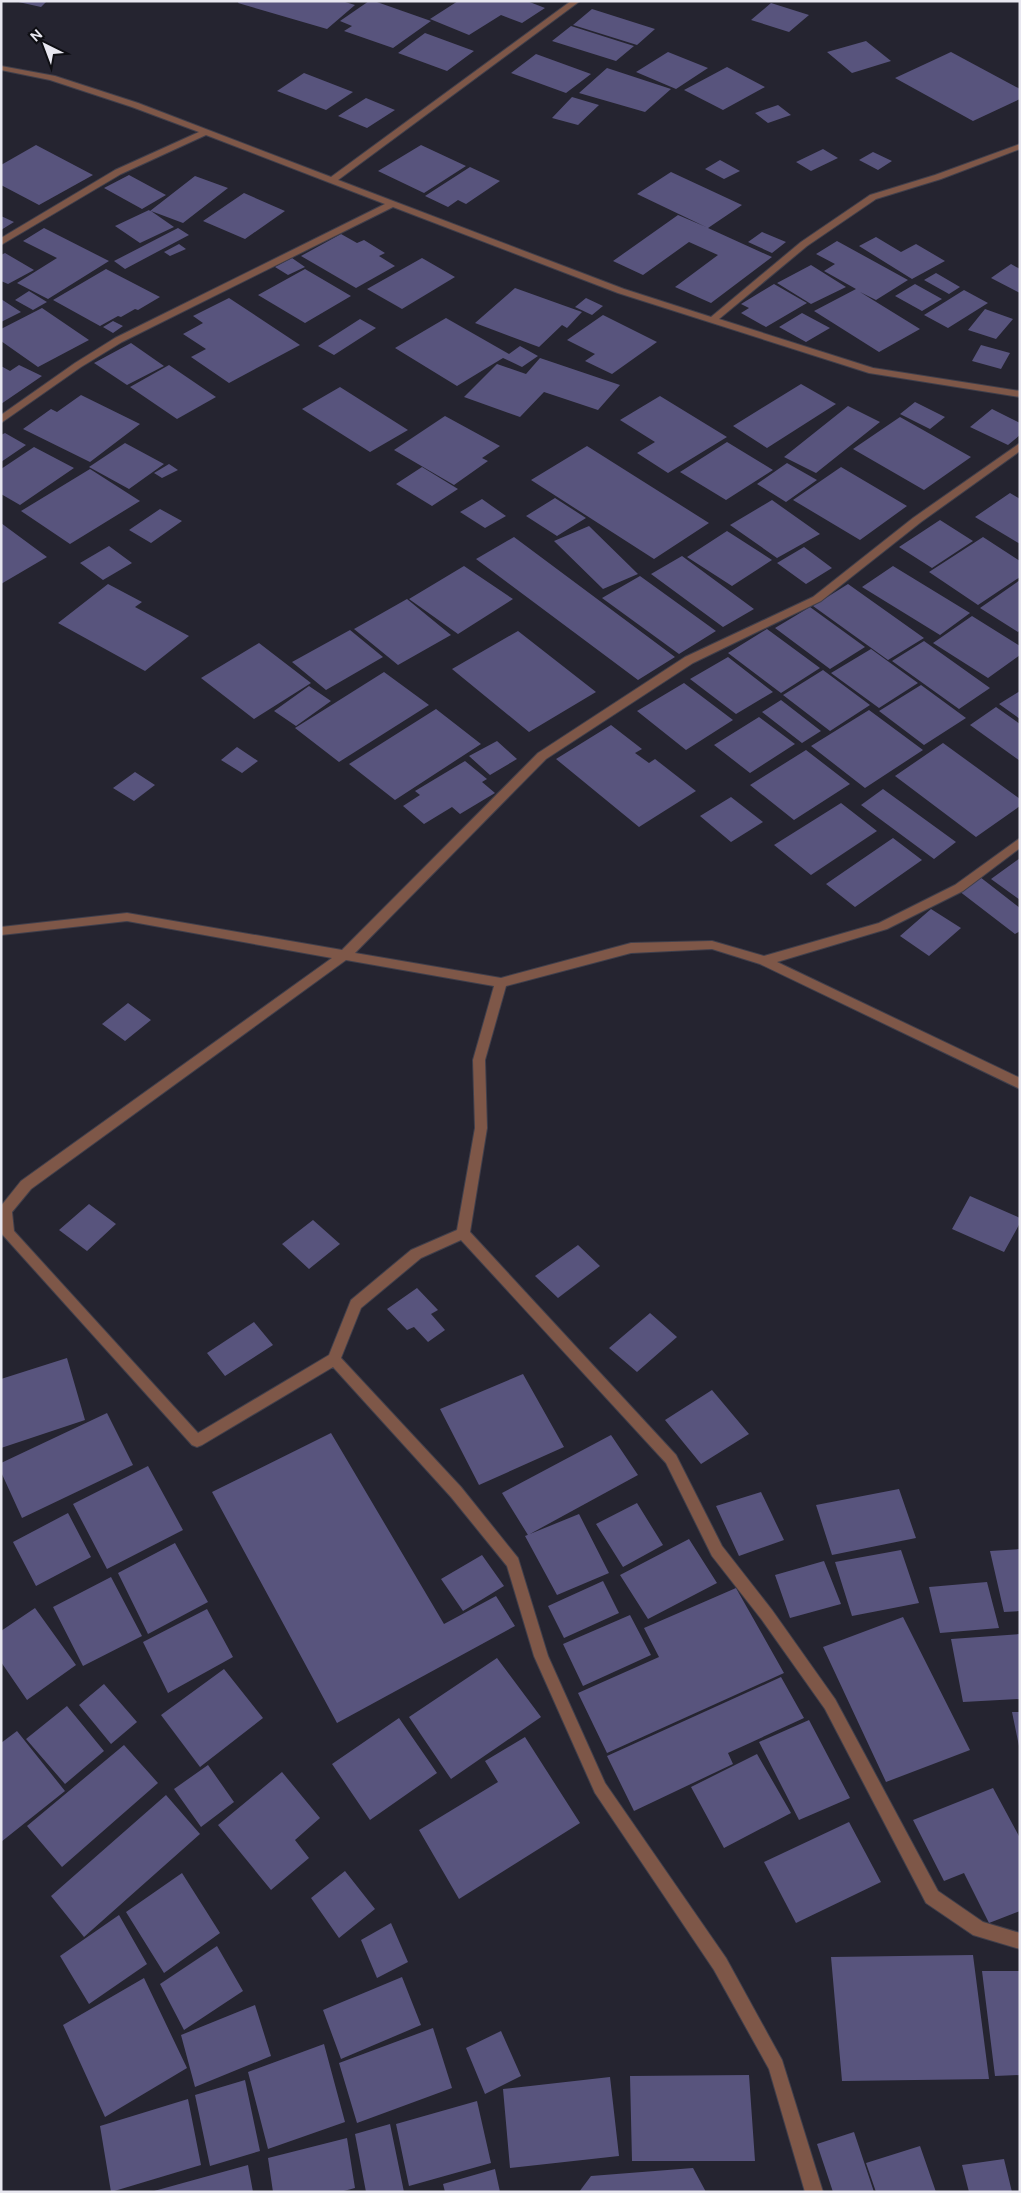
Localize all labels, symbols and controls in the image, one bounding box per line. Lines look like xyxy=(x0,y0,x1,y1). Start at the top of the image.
north arrow xyxy=(20,20,70,70)
text: N xyxy=(26,25,46,45)

